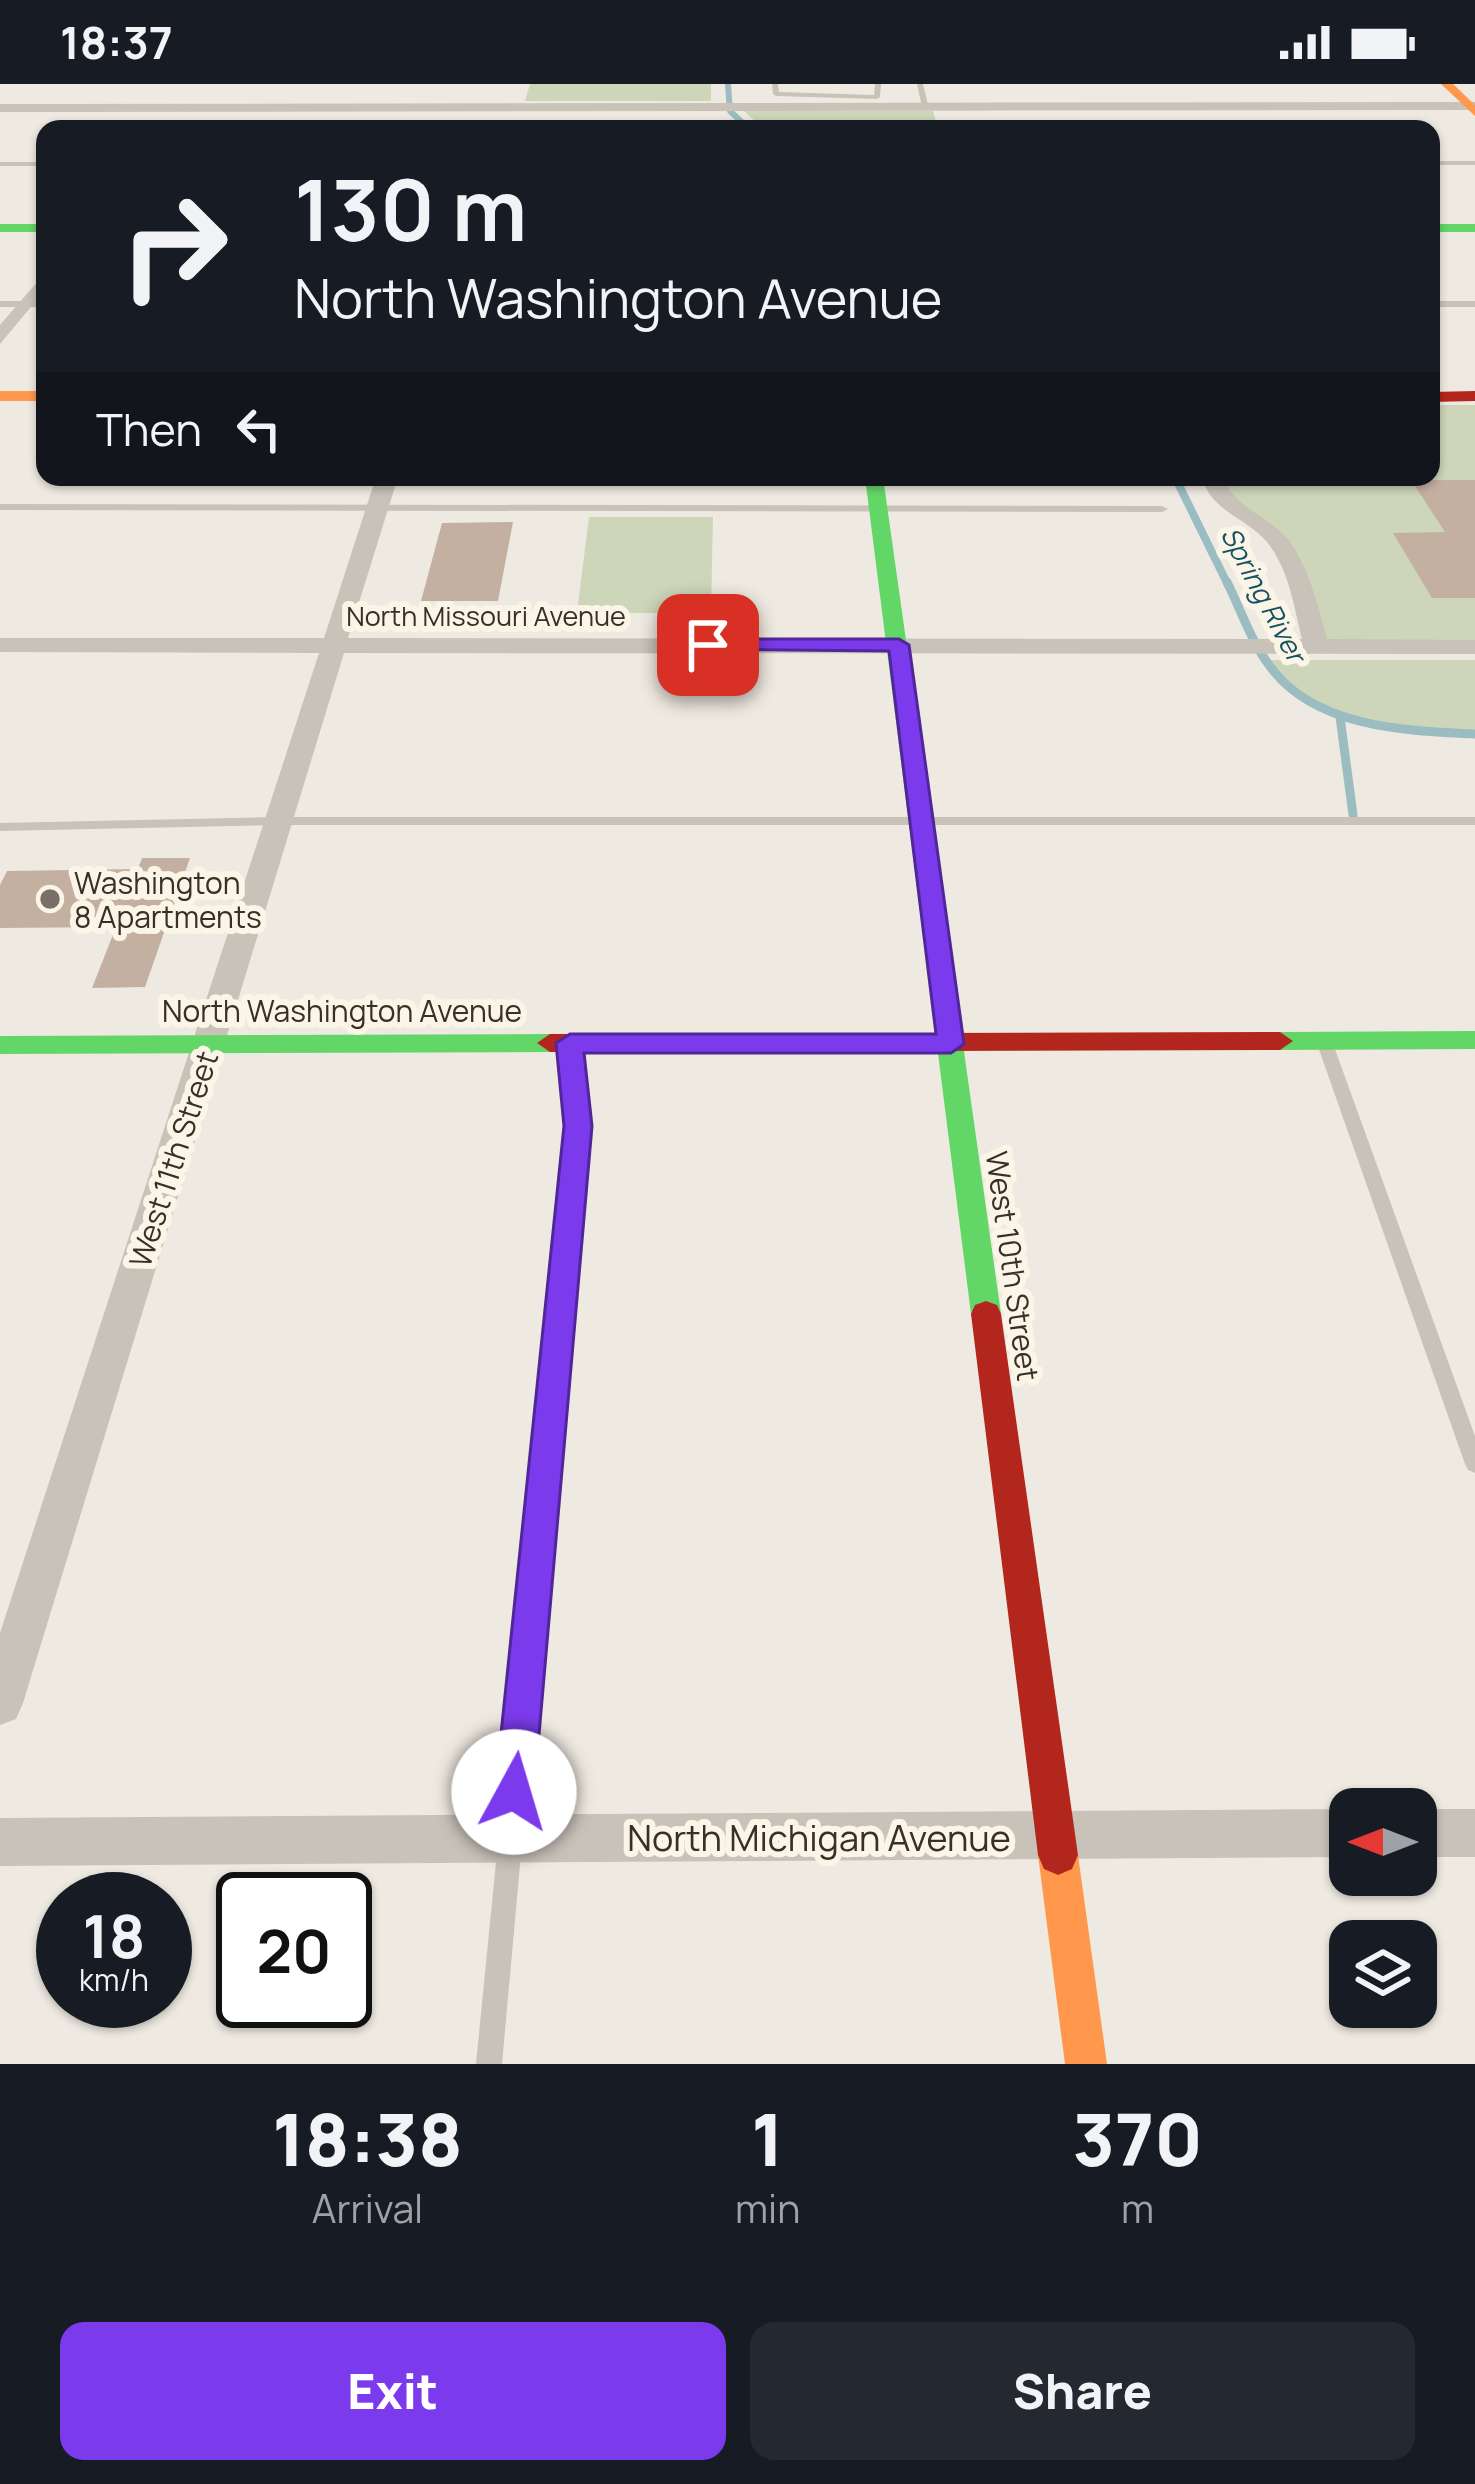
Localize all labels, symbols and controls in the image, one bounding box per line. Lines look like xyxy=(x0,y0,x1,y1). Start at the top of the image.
text: 18:37 xyxy=(60,11,173,73)
text: 130 m xyxy=(294,151,527,266)
icon: right xyxy=(96,168,252,324)
text: North Washington Avenue xyxy=(294,260,942,334)
icon: left xyxy=(226,396,292,462)
text: Then xyxy=(96,398,202,460)
water label: Spring River xyxy=(1213,520,1317,671)
pin xyxy=(657,594,759,696)
street label: North Missouri Avenue xyxy=(346,597,626,634)
icon: arrive xyxy=(675,612,741,678)
place label: Washington 8 Apartments xyxy=(74,862,262,937)
marker: Washington 8 Apartments xyxy=(37,886,63,912)
street label: North Washington Avenue xyxy=(162,990,522,1031)
street label: West 11th Street xyxy=(119,1046,227,1272)
street label: West 10th Street xyxy=(977,1149,1049,1383)
position arrow xyxy=(451,1729,577,1855)
north arrow xyxy=(1329,1788,1437,1896)
map controls xyxy=(1329,1788,1437,2028)
street label: North Michigan Avenue xyxy=(627,1813,1011,1862)
speed limit sign: 20 xyxy=(216,1872,372,2028)
text: 18 xyxy=(82,1894,146,1976)
button: layers xyxy=(1329,1920,1437,2028)
text: km/h xyxy=(79,1959,149,2000)
text: 18:38 xyxy=(272,2089,463,2188)
text: 1 xyxy=(751,2089,784,2188)
text: 370 xyxy=(1073,2089,1203,2188)
text: Arrival xyxy=(312,2181,423,2235)
text: min xyxy=(735,2181,800,2235)
text: m xyxy=(1121,2181,1154,2235)
button: Exit xyxy=(60,2322,726,2460)
button: Share xyxy=(750,2322,1415,2460)

